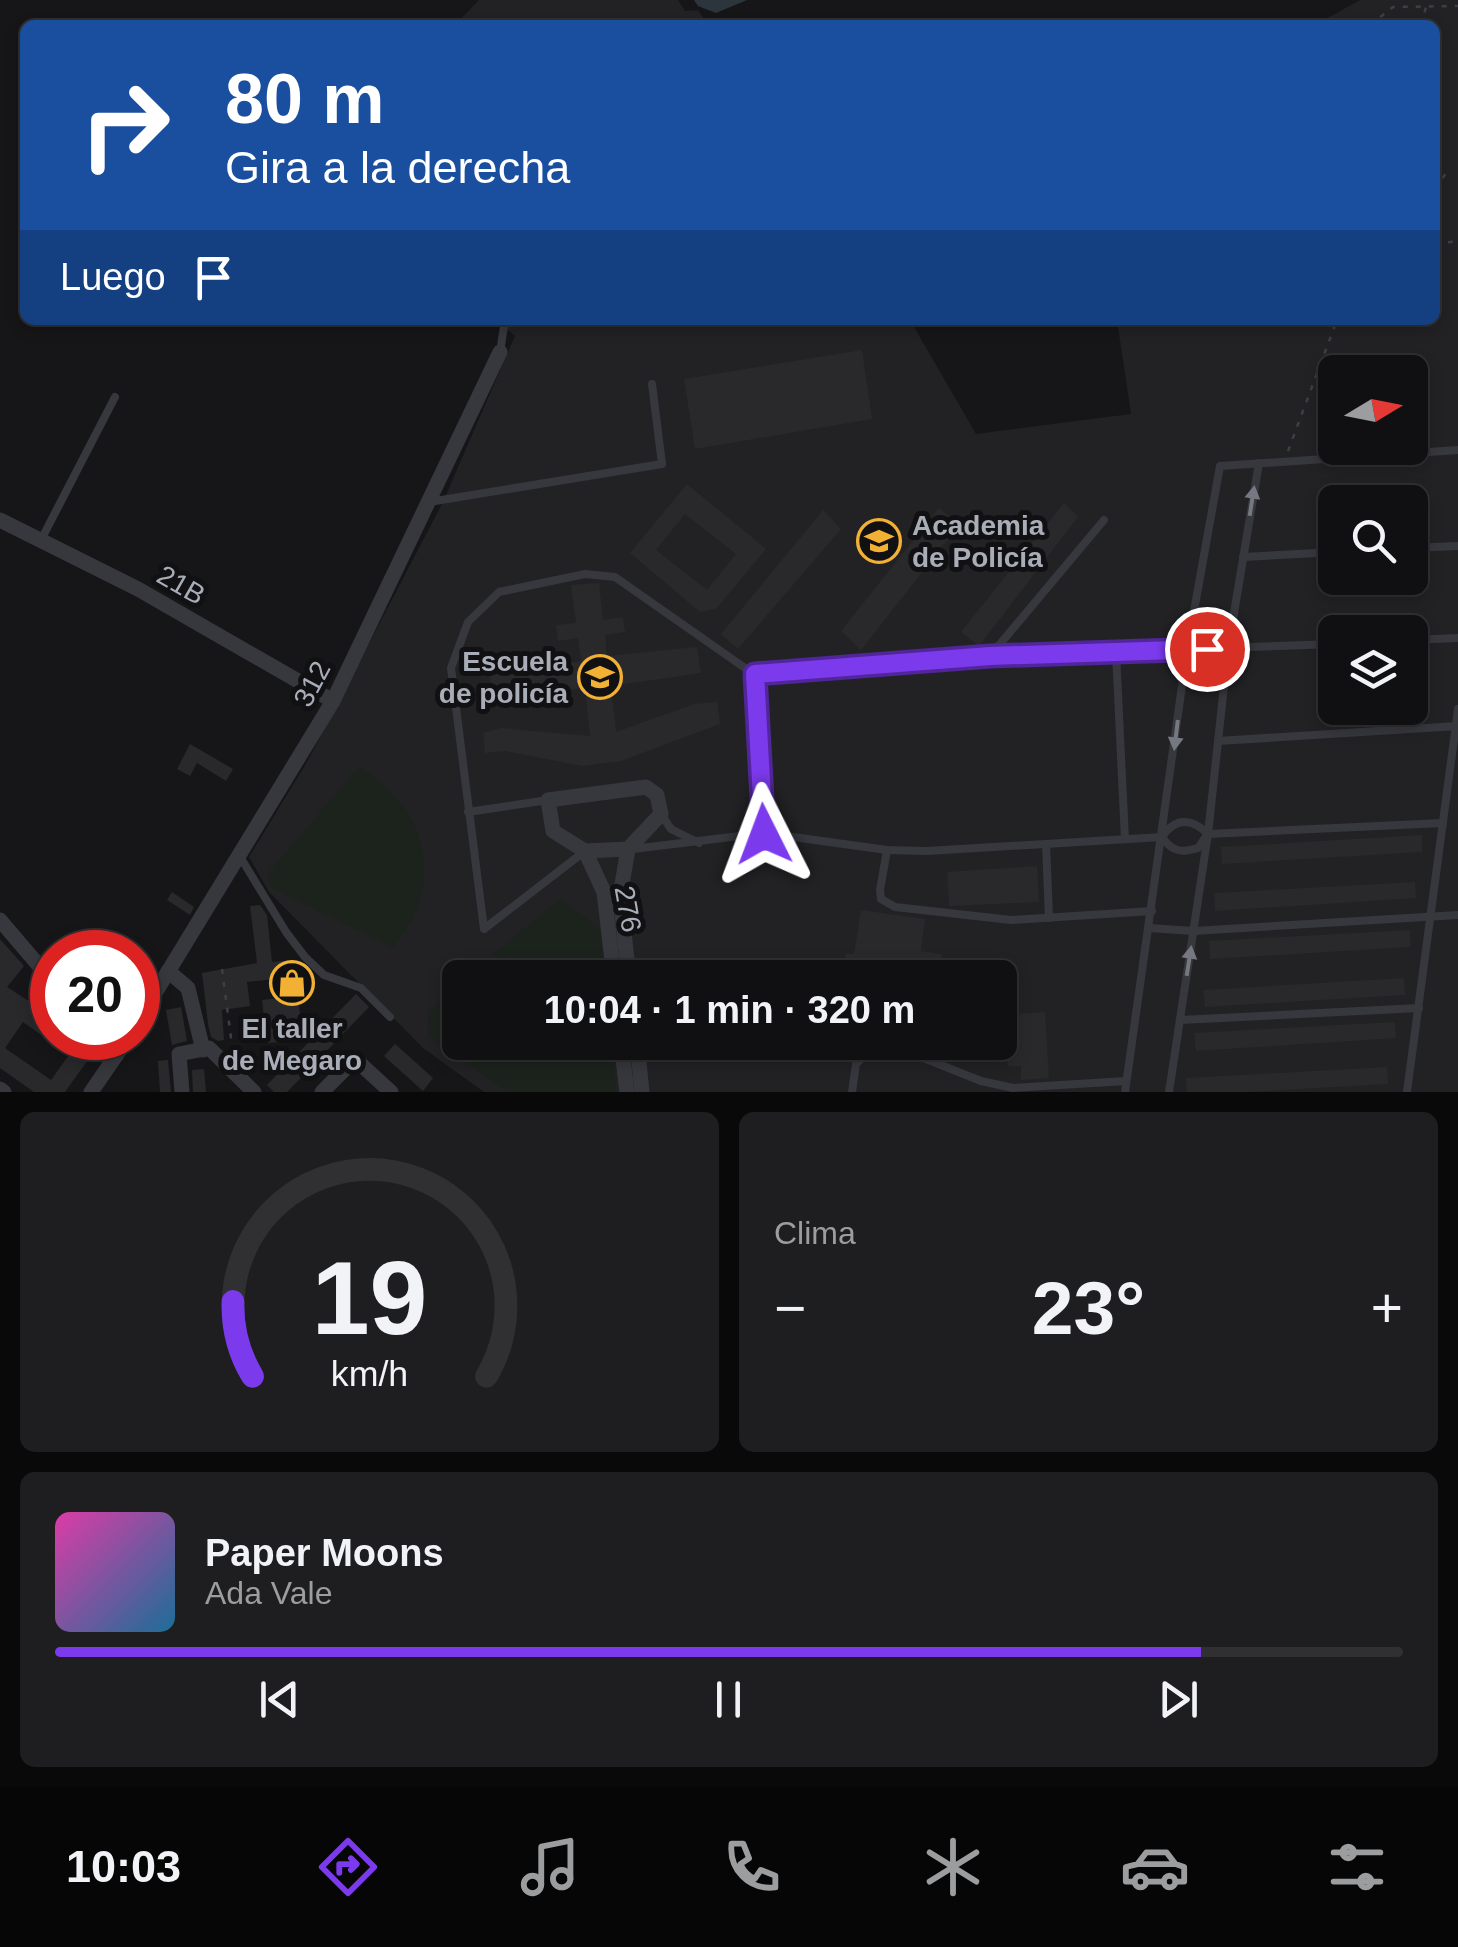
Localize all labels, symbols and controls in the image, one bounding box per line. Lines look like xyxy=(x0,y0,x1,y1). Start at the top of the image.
icon: right xyxy=(60,60,190,190)
text: 80 m xyxy=(225,60,385,138)
text: Gira a la derecha xyxy=(225,142,570,193)
icon: arrive xyxy=(186,250,241,305)
text: Luego xyxy=(60,256,166,298)
north arrow xyxy=(1318,355,1428,465)
map controls xyxy=(1318,355,1428,725)
one-way arrow xyxy=(1245,484,1261,516)
button: search xyxy=(1318,485,1428,595)
place label: Academia de Policía xyxy=(912,510,1045,573)
school or university icon: Academia de Policía xyxy=(856,518,902,564)
street label: 21B xyxy=(152,559,210,611)
pin xyxy=(1165,607,1250,692)
button: layers xyxy=(1318,615,1428,725)
icon: arrive xyxy=(1180,622,1235,677)
place label: Escuela de policía xyxy=(439,646,568,709)
school or university icon: Escuela de policía xyxy=(577,654,623,700)
street label: 312 xyxy=(287,656,337,712)
one-way arrow xyxy=(1168,719,1184,751)
position arrow xyxy=(712,782,816,886)
street label: 276 xyxy=(609,883,647,935)
speed limit sign: 20 xyxy=(30,930,160,1060)
one-way arrow xyxy=(1181,945,1197,976)
shop icon: El taller de Megaro xyxy=(269,960,315,1006)
text: 10:04 · 1 min · 320 m xyxy=(544,989,915,1031)
place label: El taller de Megaro xyxy=(222,1013,362,1076)
text: Clima xyxy=(774,1215,856,1251)
text: 19 xyxy=(312,1240,427,1356)
text: 23° xyxy=(1032,1266,1145,1350)
text: − xyxy=(774,1277,806,1339)
text: + xyxy=(1371,1277,1403,1339)
text: km/h xyxy=(331,1354,408,1394)
text: Paper Moons xyxy=(205,1532,444,1574)
text: Ada Vale xyxy=(205,1575,333,1611)
icon: previous xyxy=(252,1672,307,1727)
icon: pause xyxy=(701,1672,756,1727)
icon: next xyxy=(1151,1672,1206,1727)
icon: directions xyxy=(313,1832,383,1902)
icon: music xyxy=(515,1832,585,1902)
icon: phone xyxy=(717,1832,787,1902)
icon: climate xyxy=(918,1832,988,1902)
icon: car xyxy=(1120,1832,1190,1902)
icon: filters xyxy=(1322,1832,1392,1902)
text: 10:03 xyxy=(66,1841,181,1892)

